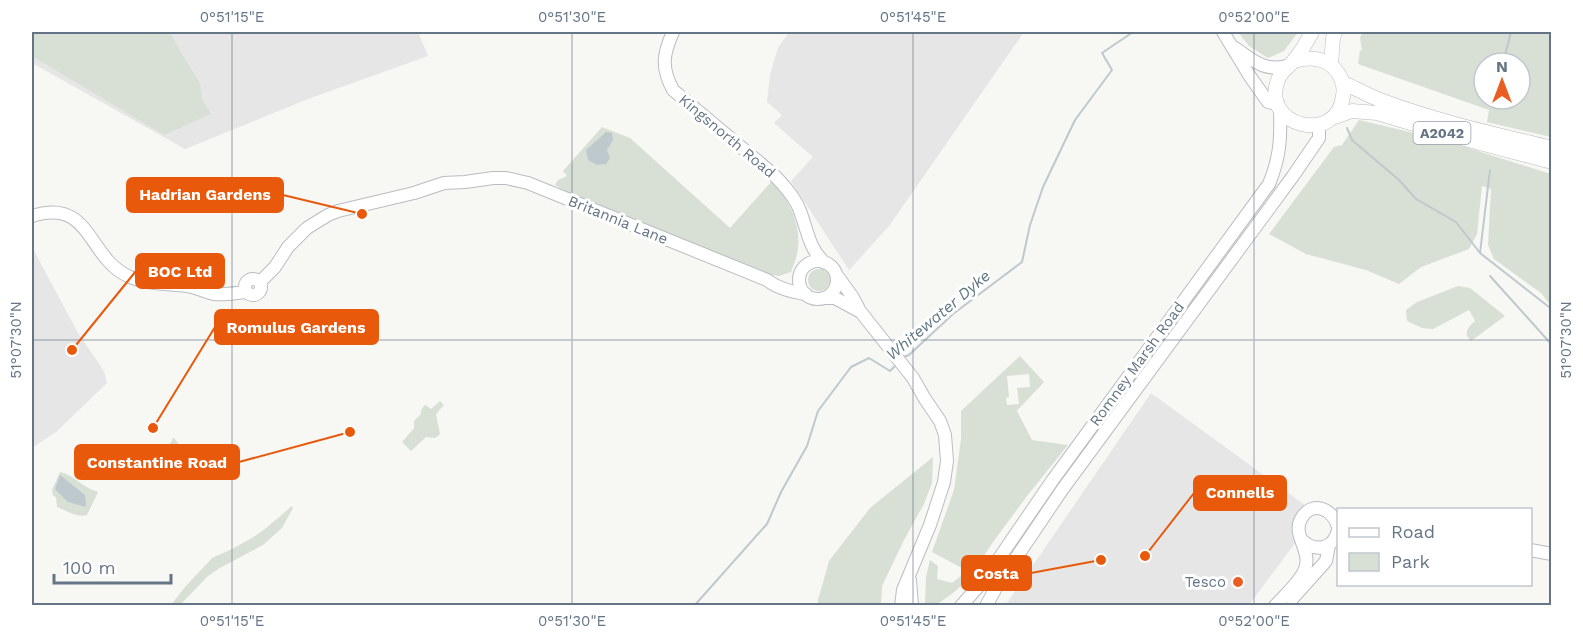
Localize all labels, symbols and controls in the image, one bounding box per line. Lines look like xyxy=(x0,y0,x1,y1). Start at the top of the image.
text: 0°51'15"E xyxy=(200,8,264,26)
text: 0°51'30"E xyxy=(538,8,606,26)
text: 0°51'45"E xyxy=(880,8,946,26)
text: 0°52'00"E xyxy=(1218,8,1290,26)
north arrow xyxy=(1472,51,1532,111)
text: N xyxy=(1496,57,1508,76)
street label: Kingsnorth Road xyxy=(675,90,779,182)
road number: A2042 xyxy=(1414,122,1470,144)
callout: Hadrian Gardens xyxy=(127,178,283,212)
text: Hadrian Gardens xyxy=(139,185,271,204)
street label: Britannia Lane xyxy=(566,192,670,248)
callout: BOC Ltd xyxy=(136,254,224,288)
text: BOC Ltd xyxy=(148,262,212,281)
water label: Whitewater Dyke xyxy=(882,266,994,364)
street label: Romney Marsh Road xyxy=(1086,298,1188,430)
text: 51°07'30"N xyxy=(7,301,25,379)
text: 51°07'30"N xyxy=(1557,301,1575,379)
callout: Romulus Gardens xyxy=(215,310,378,344)
text: Romulus Gardens xyxy=(226,318,366,337)
callout: Constantine Road xyxy=(75,445,239,479)
text: Constantine Road xyxy=(87,453,227,472)
callout: Connells xyxy=(1194,476,1286,510)
text: Connells xyxy=(1206,483,1275,502)
legend xyxy=(1337,508,1532,586)
text: Road xyxy=(1391,521,1435,542)
scale bar xyxy=(54,547,171,585)
text: Park xyxy=(1391,551,1430,572)
callout: Costa xyxy=(962,556,1031,590)
text: 100 m xyxy=(63,557,116,578)
text: Costa xyxy=(973,564,1019,583)
place label: Tesco xyxy=(1185,573,1226,591)
marker: Tesco xyxy=(1231,575,1245,589)
text: 0°51'15"E xyxy=(200,612,264,630)
text: 0°51'30"E xyxy=(538,612,606,630)
text: 0°51'45"E xyxy=(880,612,946,630)
text: 0°52'00"E xyxy=(1218,612,1290,630)

